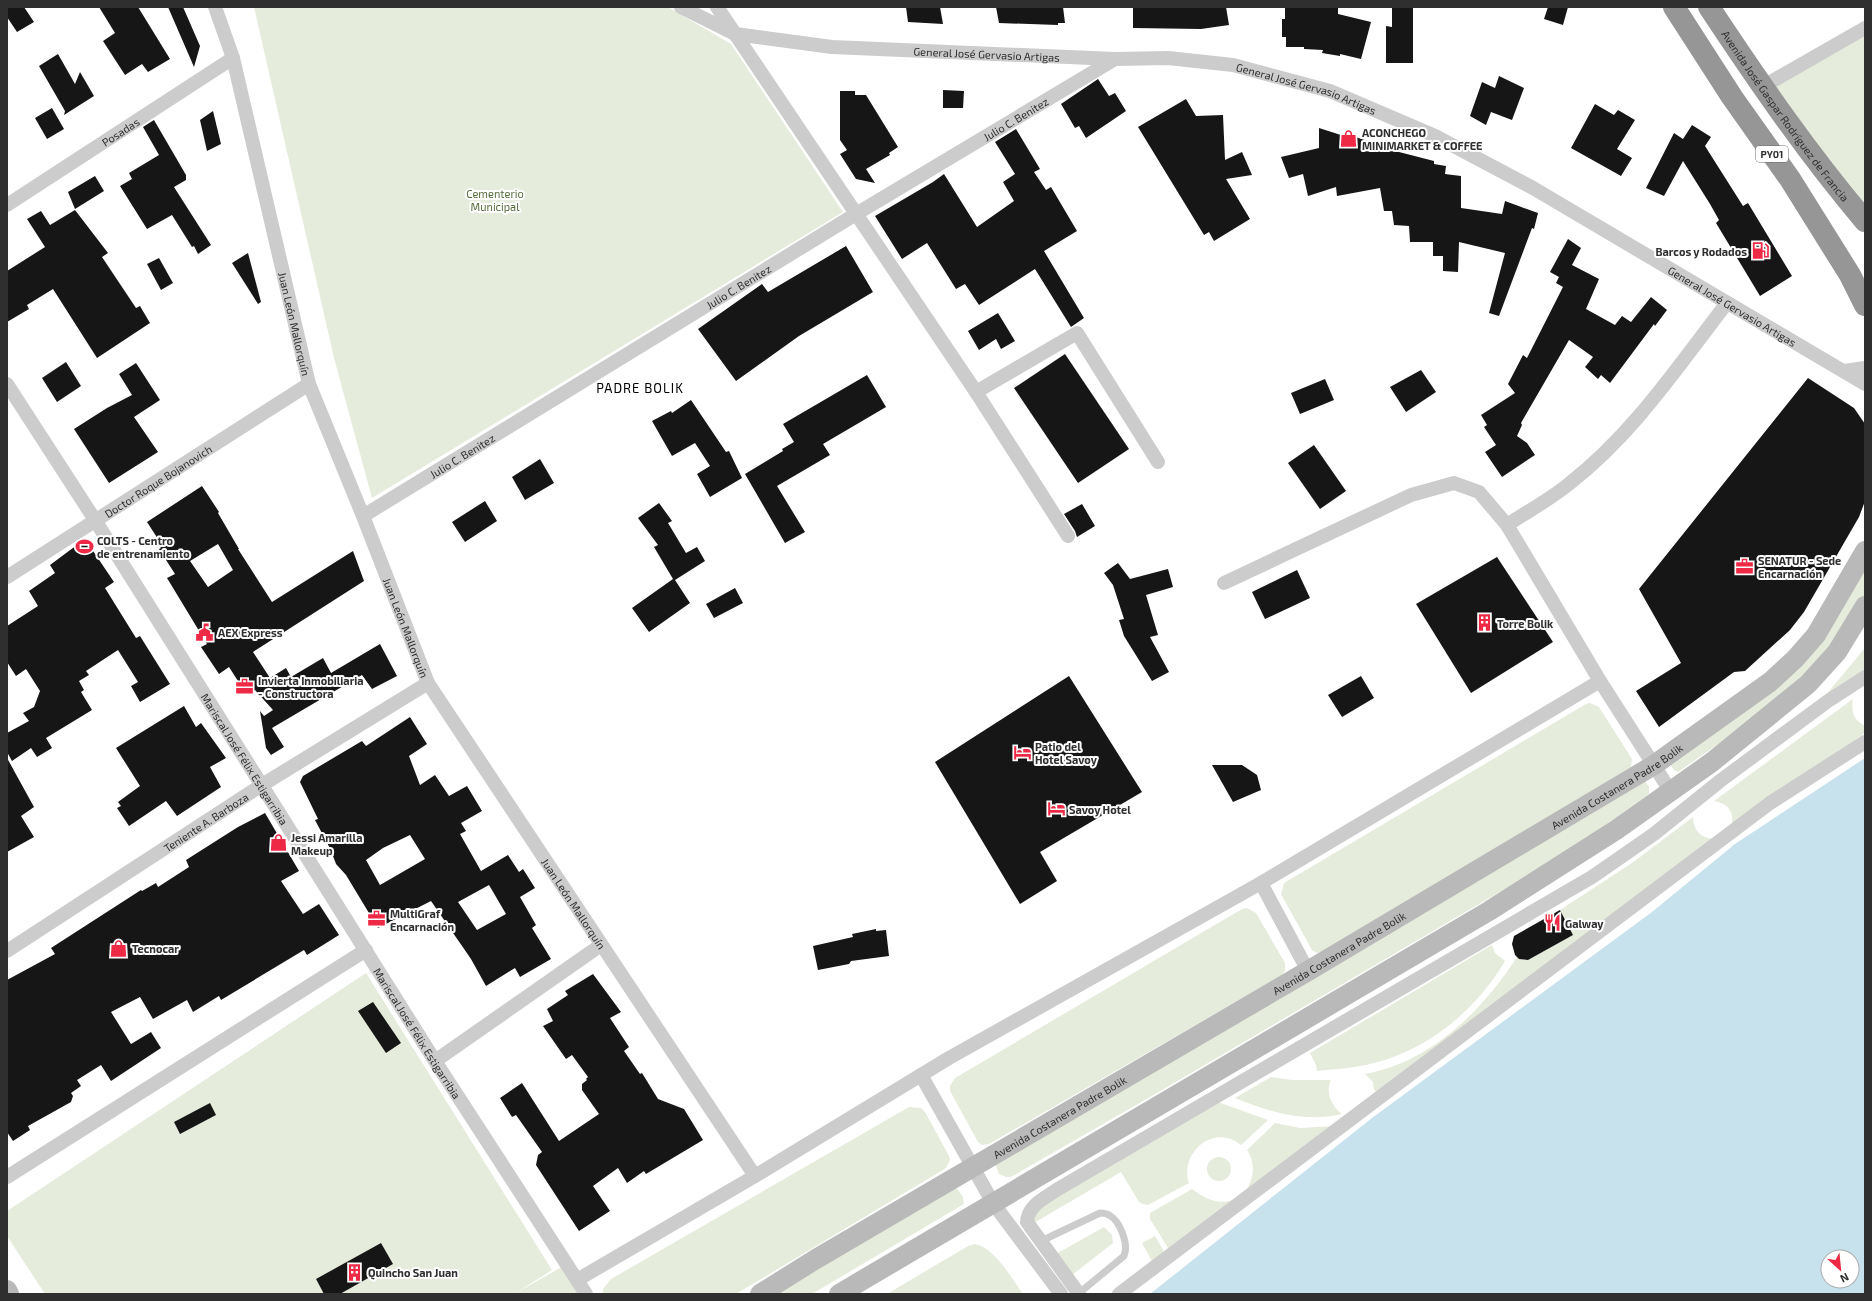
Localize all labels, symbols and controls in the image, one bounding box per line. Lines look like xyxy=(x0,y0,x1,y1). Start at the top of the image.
street label: Avenida José Gaspar Rodríguez de Francia xyxy=(1720,28,1852,204)
street label: General José Gervasio Artigas xyxy=(913,44,1061,63)
street label: General José Gervasio Artigas xyxy=(1235,60,1379,117)
street label: Julio C. Benitez xyxy=(981,94,1051,143)
street label: Posadas xyxy=(99,114,142,148)
place label: ACONCHEGO MINIMARKET & COFFEE xyxy=(1362,126,1482,152)
shop icon: ACONCHEGO MINIMARKET & COFFEE xyxy=(1339,128,1359,148)
road number: PY01 xyxy=(1756,146,1788,162)
park label: Cementerio Municipal xyxy=(466,187,524,213)
fuel station icon: Barcos y Rodados xyxy=(1750,241,1770,261)
place label: Barcos y Rodados xyxy=(1655,245,1747,259)
street label: Julio C. Benitez xyxy=(703,261,773,311)
street label: General José Gervasio Artigas xyxy=(1666,263,1799,349)
street label: Juan León Mallorquín xyxy=(277,271,313,377)
district label: PADRE BOLIK xyxy=(596,380,684,396)
street label: Julio C. Benitez xyxy=(427,430,497,480)
street label: Doctor Roque Bojanovich xyxy=(102,442,214,520)
place label: COLTS - Centro de entrenamiento xyxy=(97,534,190,560)
sports icon: COLTS - Centro de entrenamiento xyxy=(74,536,94,556)
place label: SENATUR - Sede Encarnación xyxy=(1758,554,1841,580)
office icon: SENATUR - Sede Encarnación xyxy=(1735,556,1755,576)
street label: Juan León Mallorquín xyxy=(381,576,432,679)
building icon: Torre Bolik xyxy=(1474,613,1494,633)
place label: Torre Bolik xyxy=(1497,617,1554,630)
public building icon: AEX Express xyxy=(195,622,215,642)
place label: AEX Express xyxy=(218,626,283,639)
place label: Invierta Inmobiliaria - Constructora xyxy=(258,674,364,700)
office icon: Invierta Inmobiliaria - Constructora xyxy=(235,676,255,696)
street label: Mariscal José Félix Estigarribia xyxy=(199,691,291,827)
place label: Patio del Hotel Savoy xyxy=(1035,740,1098,767)
street label: Avenida Costanera Padre Bolik xyxy=(1549,740,1685,831)
hotel icon: Patio del Hotel Savoy xyxy=(1012,742,1032,762)
street label: Teniente A. Barboza xyxy=(161,789,250,854)
hotel icon: Savoy Hotel xyxy=(1046,799,1066,819)
place label: Savoy Hotel xyxy=(1069,803,1131,817)
place label: Jessi Amarilla Makeup xyxy=(291,831,363,857)
shop icon: Jessi Amarilla Makeup xyxy=(268,833,288,853)
street label: Juan León Mallorquín xyxy=(539,855,609,951)
place label: MultiGraf Encarnación xyxy=(390,907,454,933)
street label: Avenida Costanera Padre Bolik xyxy=(1270,908,1408,997)
office icon: MultiGraf Encarnación xyxy=(367,909,387,929)
restaurant icon: Galway xyxy=(1542,913,1562,933)
place label: Galway xyxy=(1565,917,1604,931)
shop icon: Tecnocar xyxy=(109,938,129,958)
place label: Tecnocar xyxy=(132,942,179,955)
street label: Mariscal José Félix Estigarribia xyxy=(371,965,464,1101)
street label: Avenida Costanera Padre Bolik xyxy=(990,1072,1129,1161)
north arrow xyxy=(1820,1249,1860,1289)
building icon: Quincho San Juan xyxy=(345,1262,365,1282)
place label: Quincho San Juan xyxy=(368,1266,458,1280)
text: N xyxy=(1838,1271,1851,1286)

